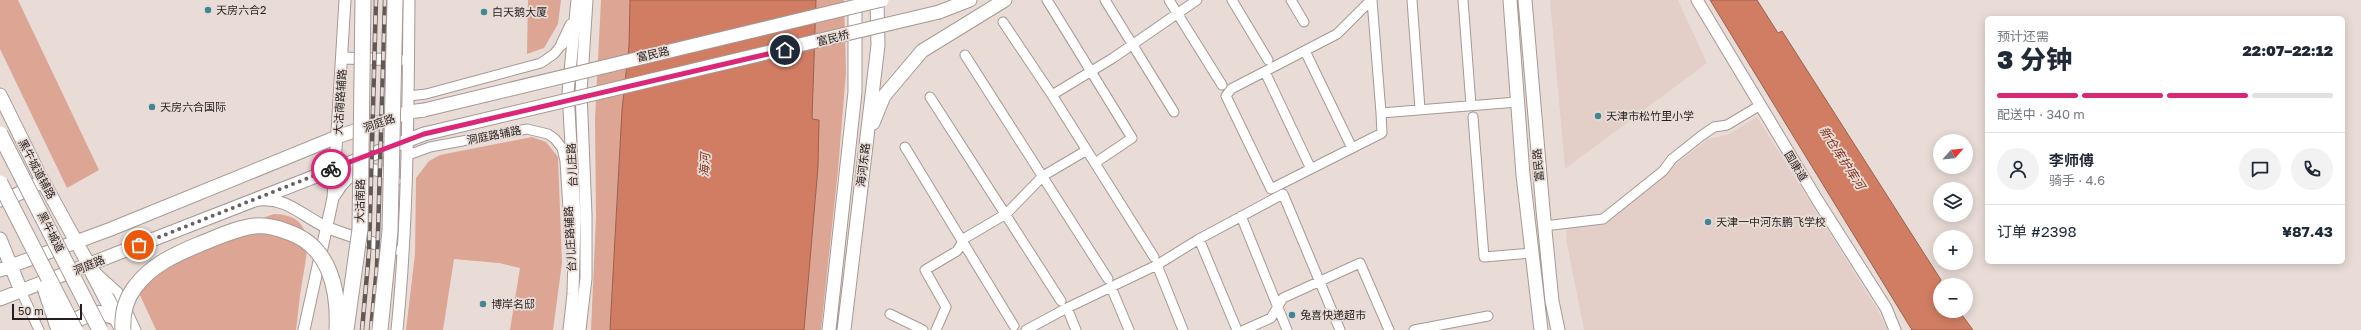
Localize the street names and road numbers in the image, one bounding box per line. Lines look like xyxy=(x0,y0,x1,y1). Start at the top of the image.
street label: 富民桥 xyxy=(815,27,850,48)
street label: 富民路 xyxy=(635,43,670,64)
street label: 大沽南路辅路 xyxy=(331,69,348,135)
street label: 洞庭路 xyxy=(361,111,397,134)
street label: 洞庭路辅路 xyxy=(466,123,522,146)
street label: 黑牛城道辅路 xyxy=(16,137,59,201)
street label: 海河东路 xyxy=(853,142,872,188)
street label: 台儿庄路 xyxy=(564,143,579,187)
street label: 富民路 xyxy=(1530,148,1545,182)
street label: 国康道 xyxy=(1782,148,1810,183)
street label: 大沽南路 xyxy=(353,179,366,223)
street label: 台儿庄路辅路 xyxy=(561,206,578,272)
street label: 黑牛城道 xyxy=(36,209,67,254)
street label: 洞庭路 xyxy=(71,252,107,277)

